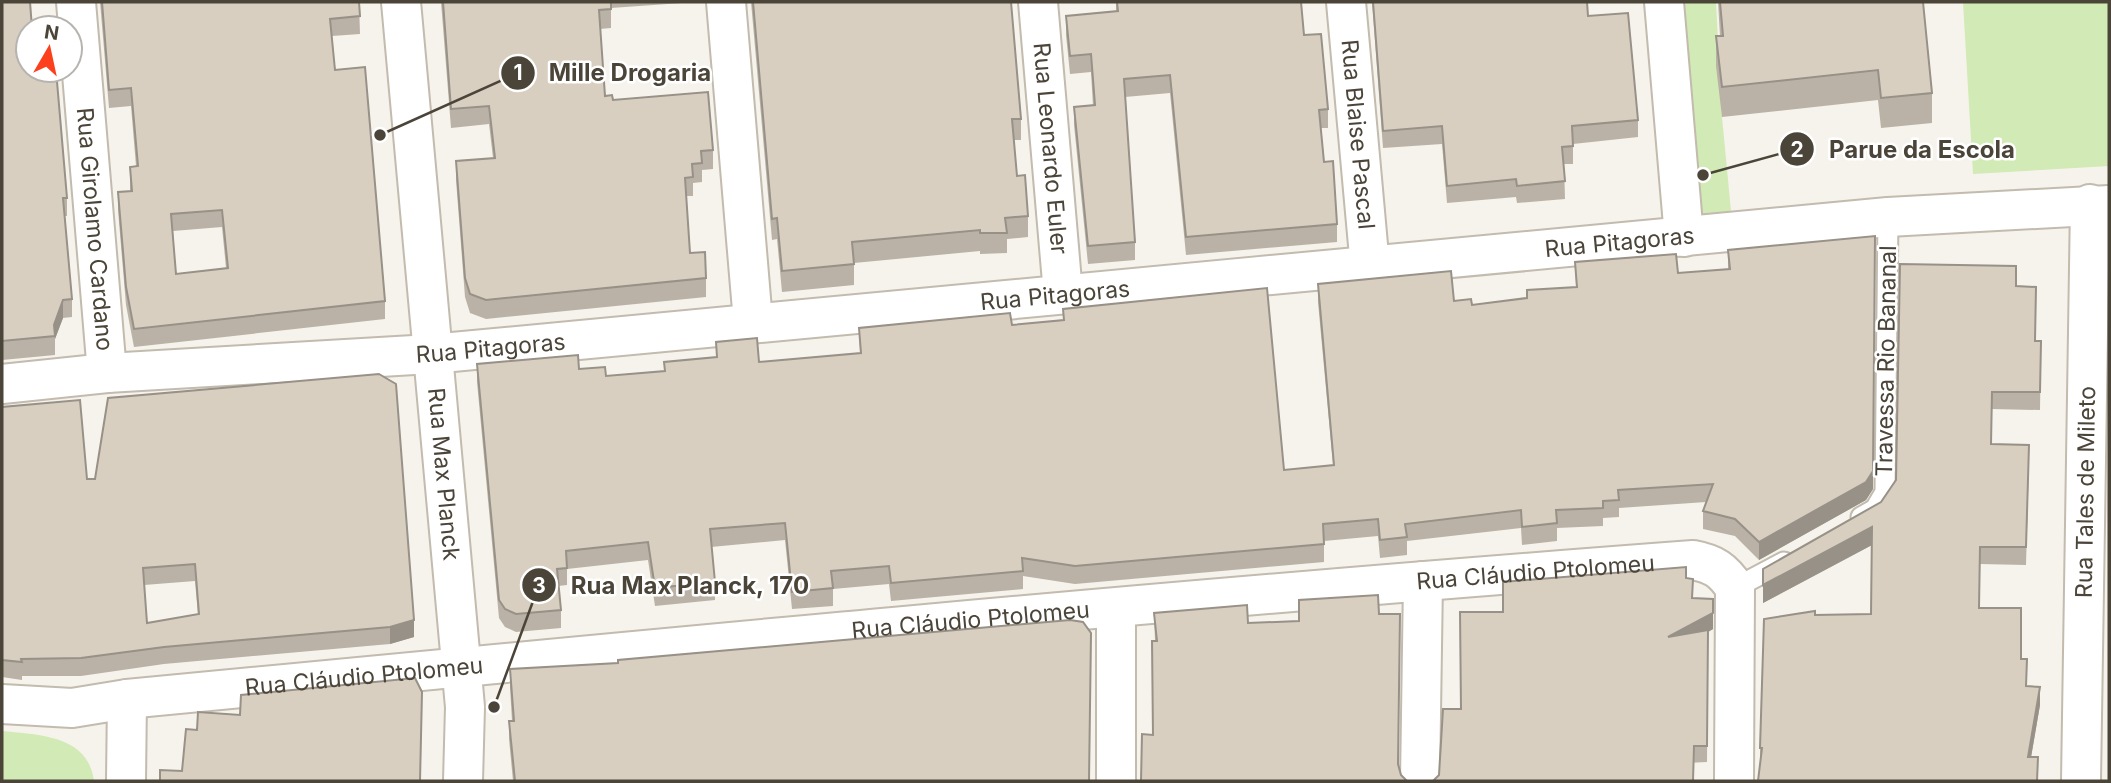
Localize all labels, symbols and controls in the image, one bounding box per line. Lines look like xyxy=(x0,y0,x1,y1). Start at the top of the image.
north arrow xyxy=(14,14,84,84)
text: N xyxy=(43,20,61,45)
street label: Rua Blaise Pascal xyxy=(1335,38,1381,231)
street label: Rua Leonardo Euler xyxy=(1028,42,1074,256)
callout: Mille Drogaria xyxy=(500,50,726,95)
text: Mille Drogaria xyxy=(549,58,711,87)
text: 1 xyxy=(513,60,523,85)
street label: Rua Girolamo Cardano xyxy=(71,106,119,352)
callout: Parue da Escola xyxy=(1780,127,2029,172)
text: Parue da Escola xyxy=(1829,135,2015,164)
text: 2 xyxy=(1790,137,1804,162)
street label: Rua Pitagoras xyxy=(1543,221,1696,263)
street label: Travessa Rio Bananal xyxy=(1870,245,1902,477)
street label: Rua Pitagoras xyxy=(979,274,1131,316)
street label: Rua Pitagoras xyxy=(415,327,567,369)
street label: Rua Tales de Mileto xyxy=(2070,386,2101,598)
street label: Rua Max Planck xyxy=(422,387,466,562)
street label: Rua Cláudio Ptolomeu xyxy=(1415,549,1656,596)
callout: Rua Max Planck, 170 xyxy=(521,563,823,608)
text: Rua Max Planck, 170 xyxy=(571,571,809,600)
text: 3 xyxy=(532,573,546,598)
street label: Rua Cláudio Ptolomeu xyxy=(850,595,1091,645)
street label: Rua Cláudio Ptolomeu xyxy=(244,651,484,702)

